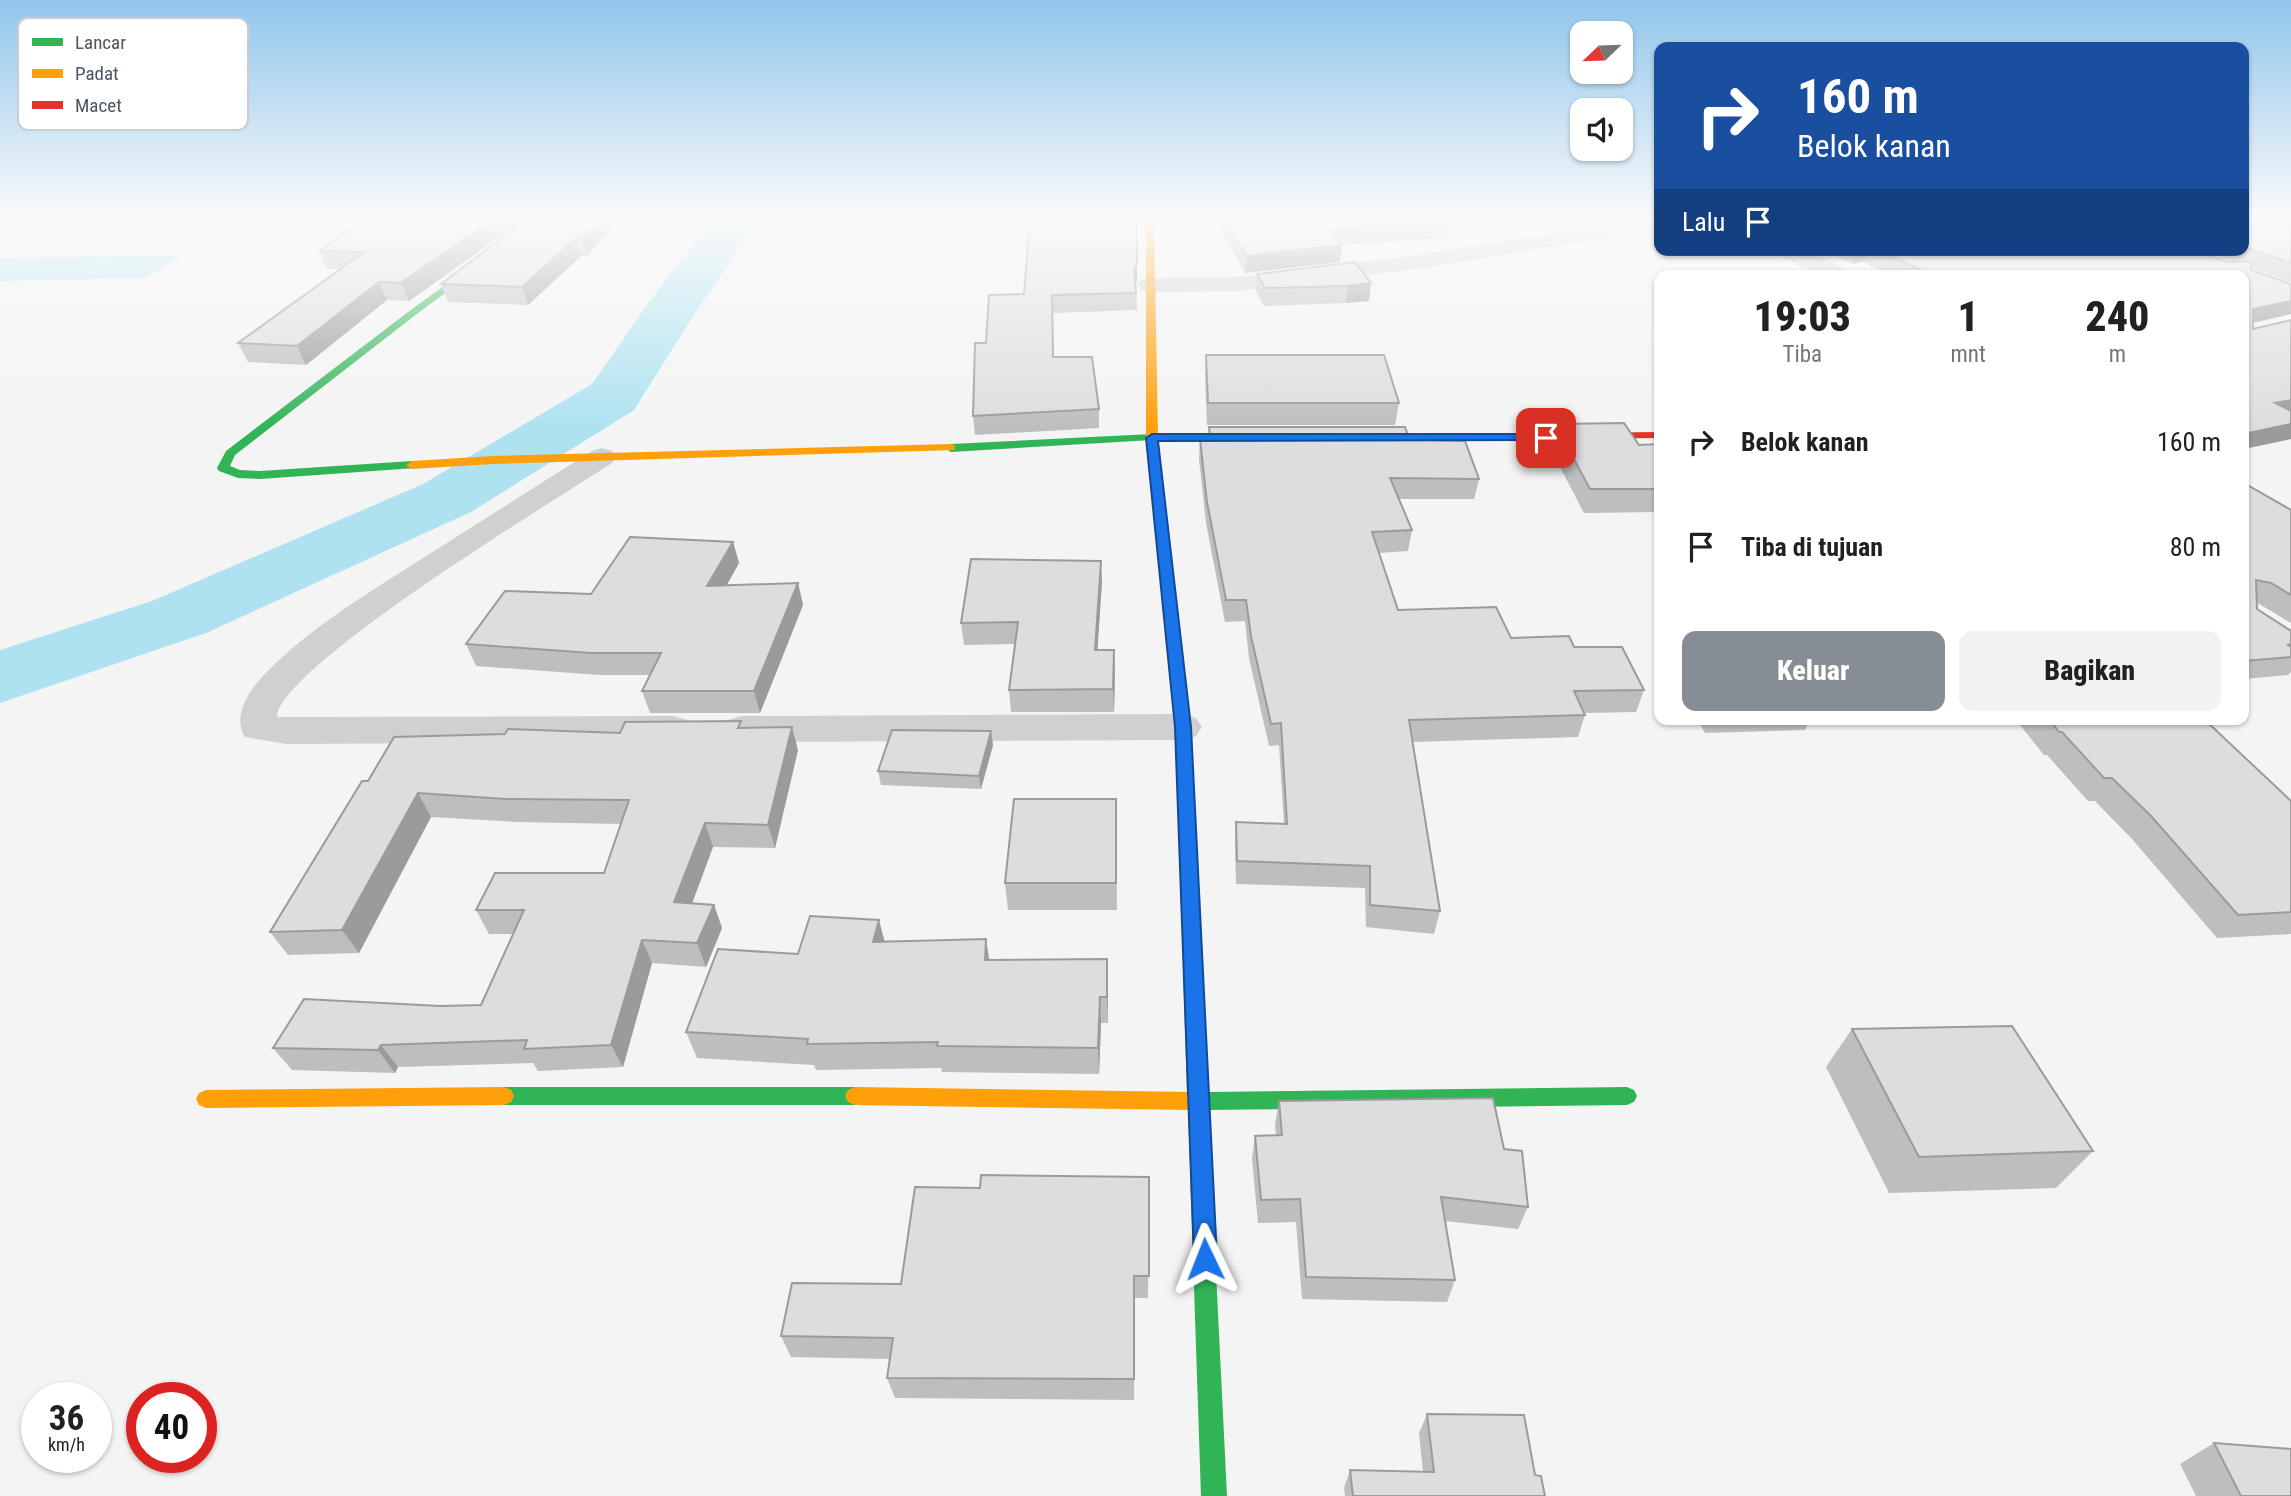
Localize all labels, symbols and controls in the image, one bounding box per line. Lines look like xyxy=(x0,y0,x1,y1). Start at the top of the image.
legend xyxy=(18,18,248,130)
north arrow xyxy=(1570,21,1633,84)
map controls xyxy=(1570,21,1633,161)
text: Lancar xyxy=(75,31,126,54)
text: Padat xyxy=(75,62,119,85)
text: 160 m xyxy=(1797,68,1919,125)
icon: right xyxy=(1682,70,1773,161)
text: Macet xyxy=(75,94,122,117)
button: sound xyxy=(1570,98,1633,161)
text: Belok kanan xyxy=(1797,127,1951,165)
icon: arrive xyxy=(1739,203,1777,241)
text: Lalu xyxy=(1682,207,1725,237)
text: 19:03 xyxy=(1754,292,1851,341)
text: 1 xyxy=(1957,292,1979,341)
text: 240 xyxy=(2085,292,2149,341)
text: Tiba xyxy=(1782,341,1822,368)
text: mnt xyxy=(1950,341,1986,368)
text: m xyxy=(2109,341,2126,368)
pin xyxy=(1516,408,1576,468)
icon: arrive xyxy=(1527,419,1565,457)
icon: right xyxy=(1682,423,1720,461)
text: Belok kanan xyxy=(1741,427,1868,457)
text: 160 m xyxy=(2157,427,2221,457)
icon: arrive xyxy=(1682,528,1720,566)
text: Tiba di tujuan xyxy=(1741,532,1883,562)
text: 80 m xyxy=(2170,532,2221,562)
button: Keluar xyxy=(1682,631,1945,711)
button: Bagikan xyxy=(1959,631,2221,711)
position arrow xyxy=(1168,1222,1242,1296)
speed limit sign: 40 xyxy=(126,1382,217,1473)
text: 36 xyxy=(49,1398,84,1439)
text: km/h xyxy=(48,1434,85,1455)

